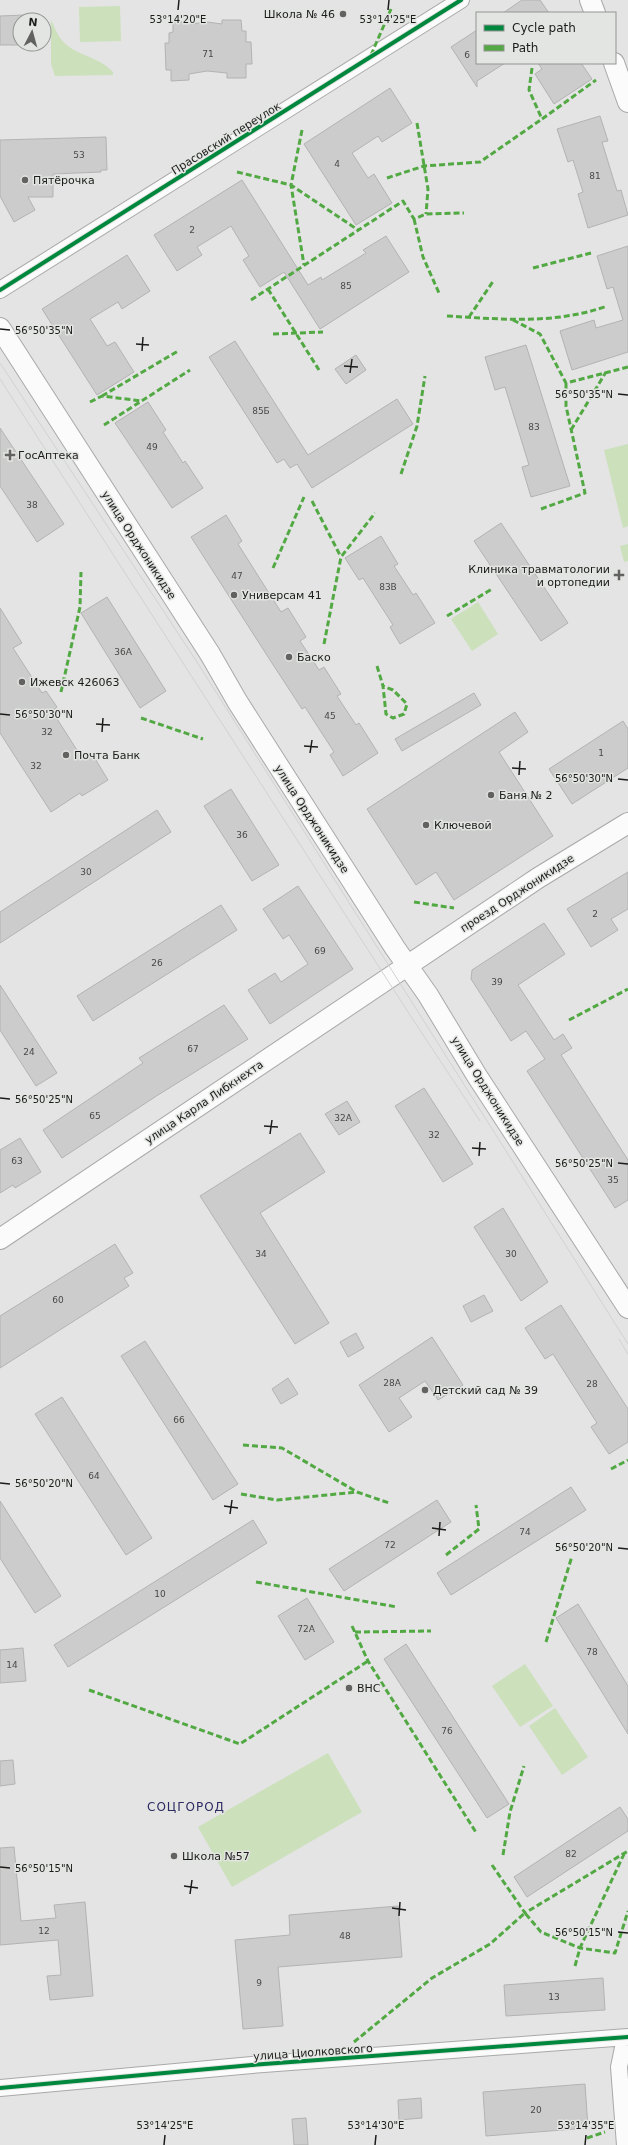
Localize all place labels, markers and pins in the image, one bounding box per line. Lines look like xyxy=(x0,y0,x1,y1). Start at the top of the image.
place label: Школа № 46 xyxy=(264,8,335,21)
marker: Школа № 46 xyxy=(338,9,348,19)
place label: Пятёрочка xyxy=(33,174,95,187)
marker: Пятёрочка xyxy=(20,175,30,185)
place label: ГосАптека xyxy=(18,449,79,462)
marker: ГосАптека xyxy=(5,450,15,460)
place label: Клиника травматологии и ортопедии xyxy=(468,563,610,589)
marker: Клиника травматологии и ортопедии xyxy=(613,569,625,581)
place label: Универсам 41 xyxy=(242,589,322,602)
marker: Универсам 41 xyxy=(229,590,239,600)
place label: Баско xyxy=(297,651,331,664)
marker: Баско xyxy=(284,652,294,662)
place label: Ижевск 426063 xyxy=(30,676,120,689)
marker: Ижевск 426063 xyxy=(17,677,27,687)
place label: Почта Банк xyxy=(74,749,141,762)
marker: Почта Банк xyxy=(61,750,71,760)
place label: Баня № 2 xyxy=(499,789,553,802)
marker: Баня № 2 xyxy=(486,790,496,800)
place label: Ключевой xyxy=(434,819,492,832)
marker: Ключевой xyxy=(421,820,431,830)
place label: Детский сад № 39 xyxy=(433,1384,538,1397)
marker: Детский сад № 39 xyxy=(420,1385,430,1395)
place label: ВНС xyxy=(357,1682,381,1695)
marker: ВНС xyxy=(344,1683,354,1693)
place label: Школа №57 xyxy=(182,1850,250,1863)
marker: Школа №57 xyxy=(169,1851,179,1861)

